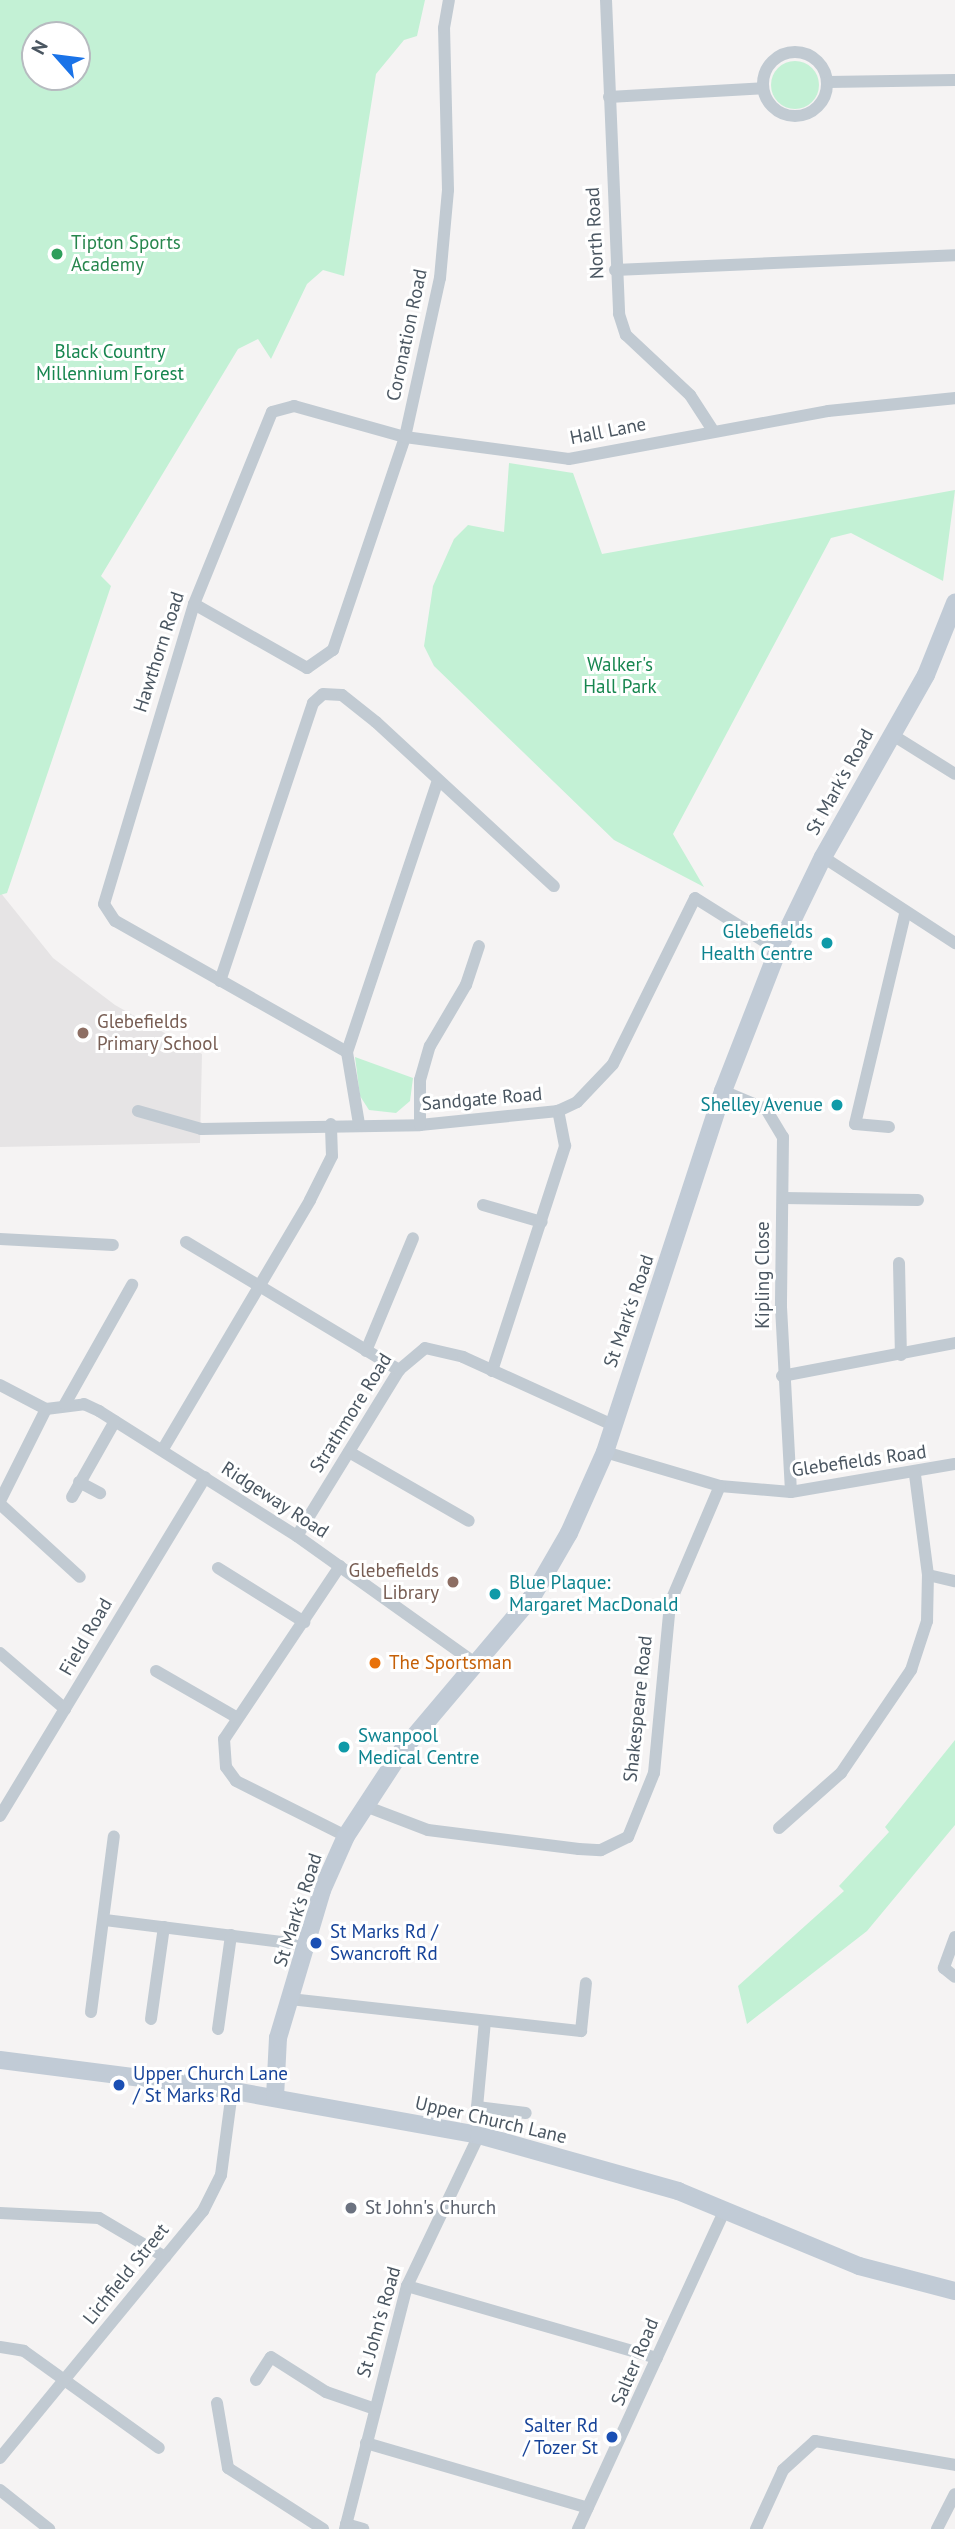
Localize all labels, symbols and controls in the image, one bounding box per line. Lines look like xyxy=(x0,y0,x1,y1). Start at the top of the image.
north arrow xyxy=(21,21,91,91)
text: N xyxy=(26,36,53,58)
street label: North Road xyxy=(581,186,609,280)
place label: Tipton Sports Academy xyxy=(71,232,181,276)
marker: Tipton Sports Academy xyxy=(49,246,65,262)
street label: Coronation Road xyxy=(382,267,432,403)
park label: Black Country Millennium Forest xyxy=(36,341,184,385)
street label: Hall Lane xyxy=(568,412,648,450)
street label: Hawthorn Road xyxy=(129,589,189,715)
park label: Walker's Hall Park xyxy=(583,654,657,698)
street label: St Mark's Road xyxy=(801,725,879,839)
place label: Glebefields Health Centre xyxy=(701,921,813,965)
marker: Glebefields Health Centre xyxy=(819,935,835,951)
place label: Glebefields Primary School xyxy=(97,1011,219,1055)
marker: Glebefields Primary School xyxy=(75,1025,91,1041)
street label: Sandgate Road xyxy=(421,1082,543,1116)
place label: Shelley Avenue xyxy=(699,1094,823,1116)
marker: Shelley Avenue xyxy=(829,1097,845,1113)
street label: Kipling Close xyxy=(752,1221,774,1329)
street label: St Mark's Road xyxy=(599,1252,659,1370)
street label: Strathmore Road xyxy=(305,1349,397,1477)
street label: Glebefields Road xyxy=(790,1440,928,1482)
street label: Ridgeway Road xyxy=(217,1457,333,1543)
place label: Glebefields Library xyxy=(349,1560,439,1604)
place label: Blue Plaque: Margaret MacDonald xyxy=(509,1572,678,1616)
marker: Glebefields Library xyxy=(445,1574,461,1590)
marker: Blue Plaque: Margaret MacDonald xyxy=(487,1586,503,1602)
street label: Field Road xyxy=(55,1594,117,1680)
street label: Shakespeare Road xyxy=(619,1635,657,1783)
place label: The Sportsman xyxy=(389,1652,512,1674)
marker: The Sportsman xyxy=(367,1655,383,1671)
place label: Swanpool Medical Centre xyxy=(358,1725,479,1769)
marker: Swanpool Medical Centre xyxy=(336,1739,352,1755)
street label: St Mark's Road xyxy=(269,1850,327,1970)
place label: St Marks Rd / Swancroft Rd xyxy=(330,1921,438,1965)
marker: St Marks Rd / Swancroft Rd xyxy=(308,1935,324,1951)
place label: Upper Church Lane / St Marks Rd xyxy=(133,2063,288,2107)
marker: Upper Church Lane / St Marks Rd xyxy=(111,2077,127,2093)
street label: Upper Church Lane xyxy=(413,2091,569,2149)
place label: St John's Church xyxy=(365,2197,496,2219)
marker: St John's Church xyxy=(343,2200,359,2216)
street label: Lichfield Street xyxy=(78,2219,174,2329)
street label: St John's Road xyxy=(352,2264,406,2380)
street label: Salter Road xyxy=(606,2315,664,2409)
place label: Salter Rd / Tozer St xyxy=(522,2415,598,2459)
marker: Salter Rd / Tozer St xyxy=(604,2429,620,2445)

